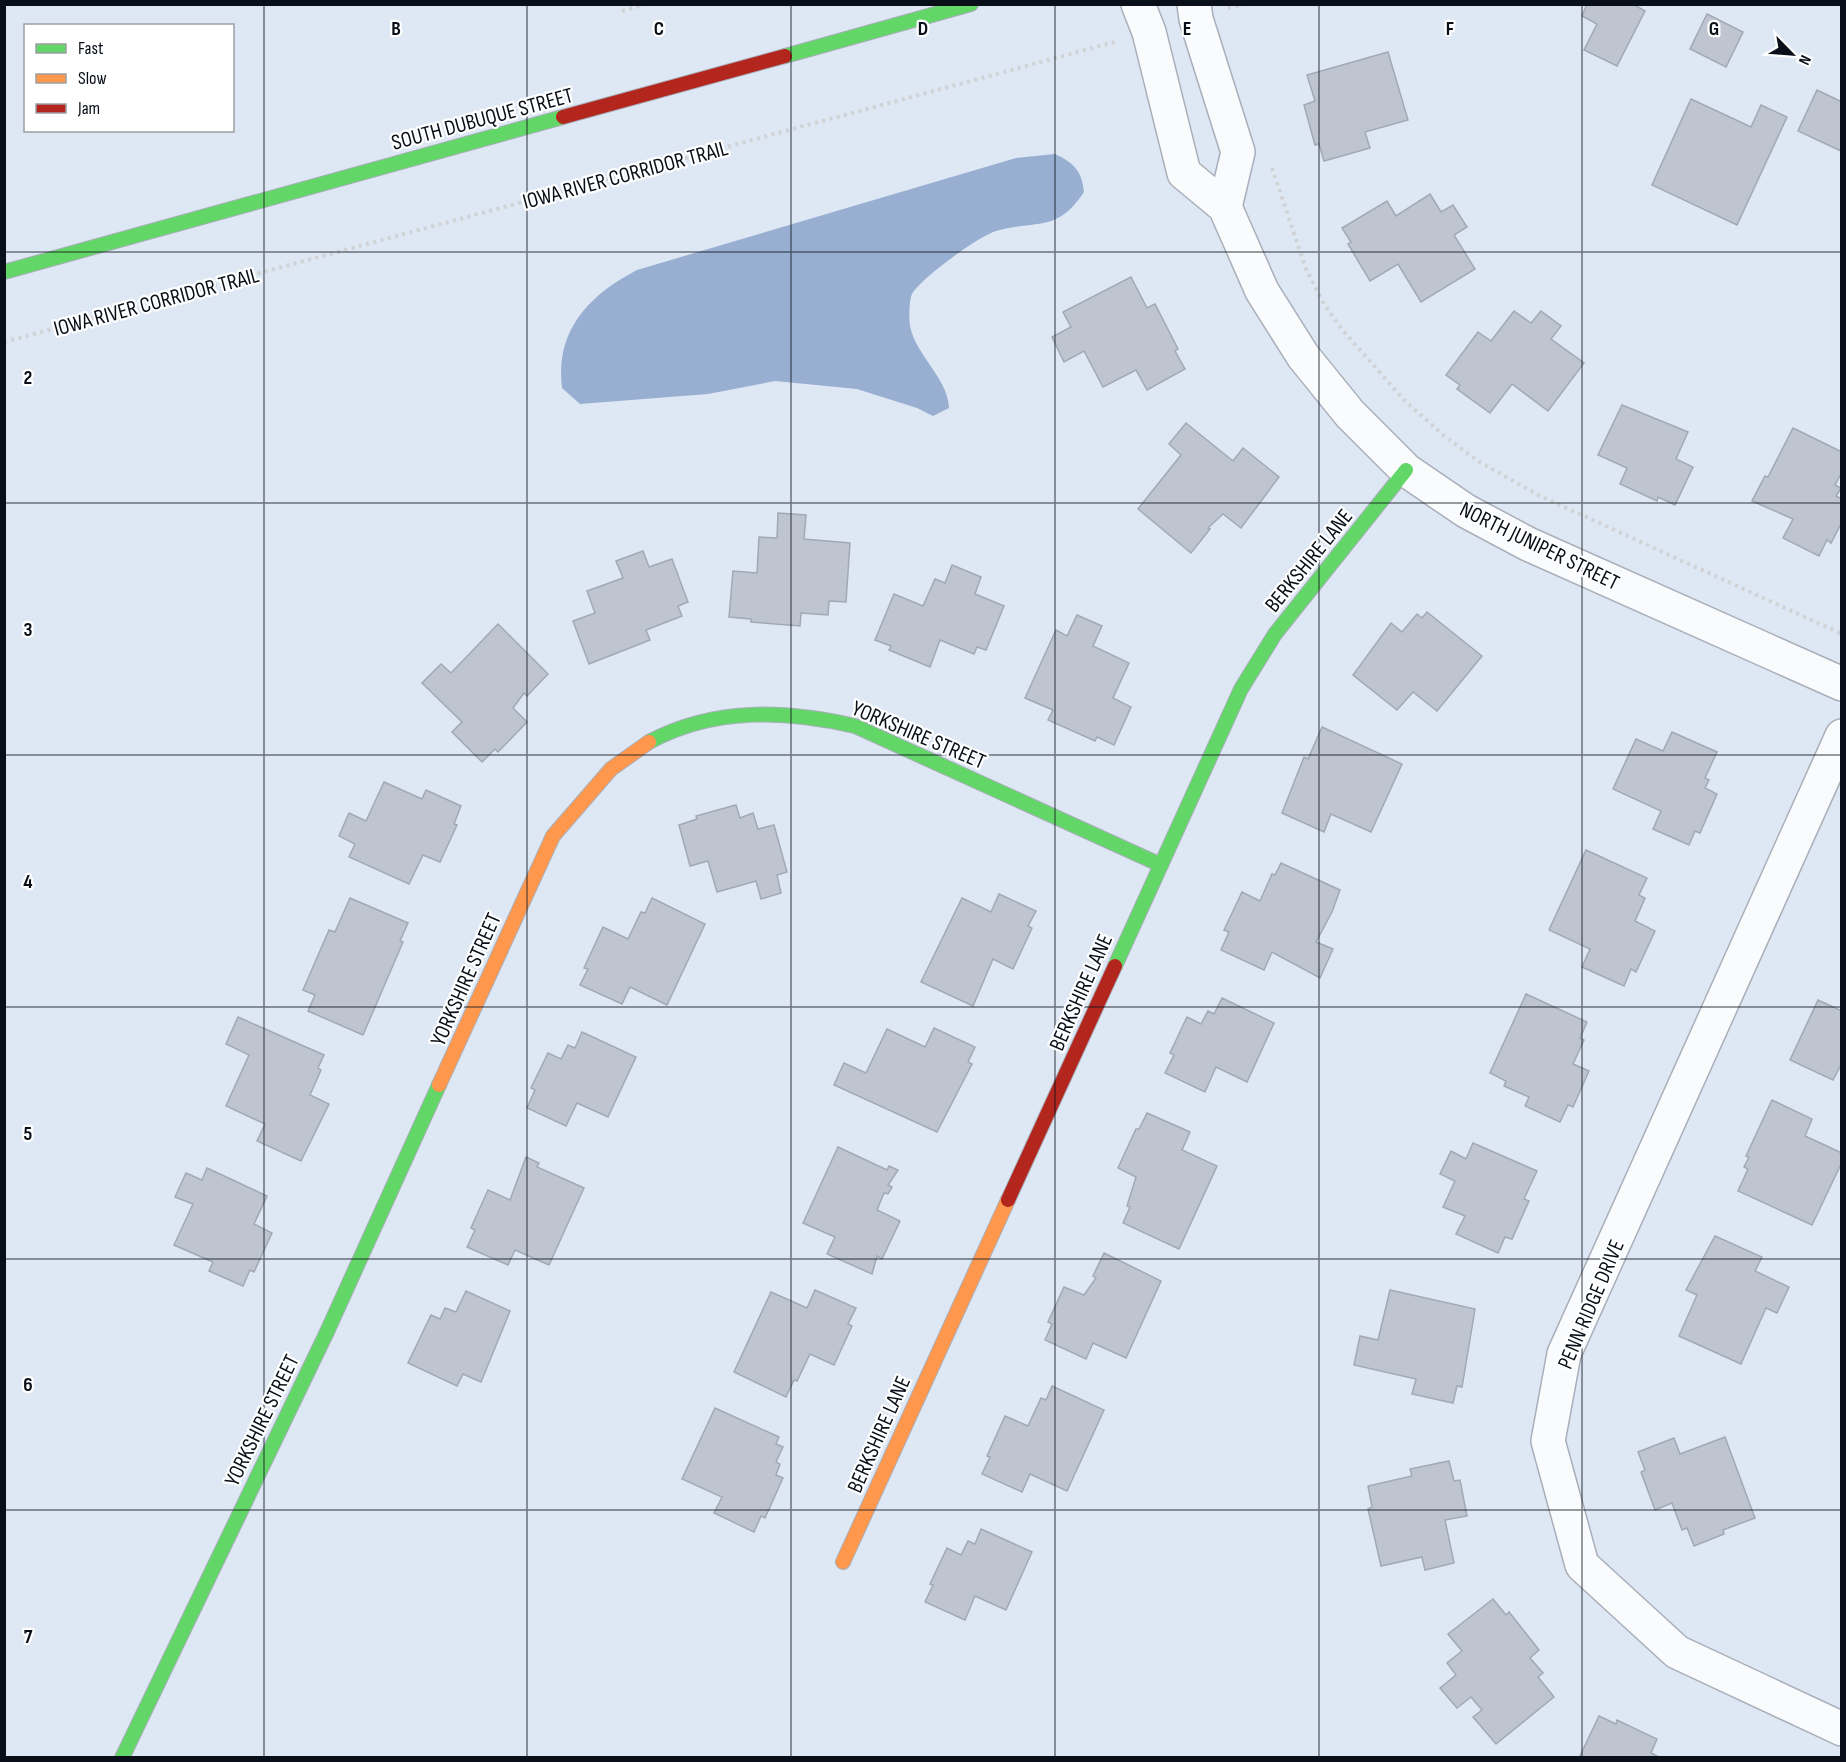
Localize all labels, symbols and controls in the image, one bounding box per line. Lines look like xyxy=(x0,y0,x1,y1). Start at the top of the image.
text: B xyxy=(391,17,401,41)
text: C xyxy=(654,17,664,41)
text: D xyxy=(918,17,928,41)
text: E xyxy=(1183,17,1191,41)
text: F xyxy=(1446,17,1454,41)
text: G xyxy=(1709,17,1719,41)
legend xyxy=(24,24,234,132)
north arrow xyxy=(1762,24,1822,84)
text: Fast xyxy=(78,38,104,59)
text: N xyxy=(1794,52,1815,68)
text: Slow xyxy=(78,68,107,89)
street label: SOUTH DUBUQUE STREET xyxy=(389,82,576,157)
text: Jam xyxy=(77,98,100,119)
street label: IOWA RIVER CORRIDOR TRAIL xyxy=(520,135,731,216)
street label: IOWA RIVER CORRIDOR TRAIL xyxy=(51,262,262,343)
text: 2 xyxy=(24,366,32,390)
street label: NORTH JUNIPER STREET xyxy=(1455,496,1624,597)
street label: BERKSHIRE LANE xyxy=(1259,504,1359,618)
text: 3 xyxy=(24,618,33,642)
street label: YORKSHIRE STREET xyxy=(847,695,989,776)
text: 4 xyxy=(23,870,33,894)
street label: YORKSHIRE STREET xyxy=(425,909,508,1050)
street label: BERKSHIRE LANE xyxy=(1044,930,1119,1055)
text: 5 xyxy=(24,1122,33,1146)
street label: PENN RIDGE DRIVE xyxy=(1552,1236,1631,1373)
street label: YORKSHIRE STREET xyxy=(219,1350,306,1491)
street label: BERKSHIRE LANE xyxy=(842,1372,917,1497)
text: 6 xyxy=(23,1373,33,1397)
text: 7 xyxy=(24,1625,33,1649)

